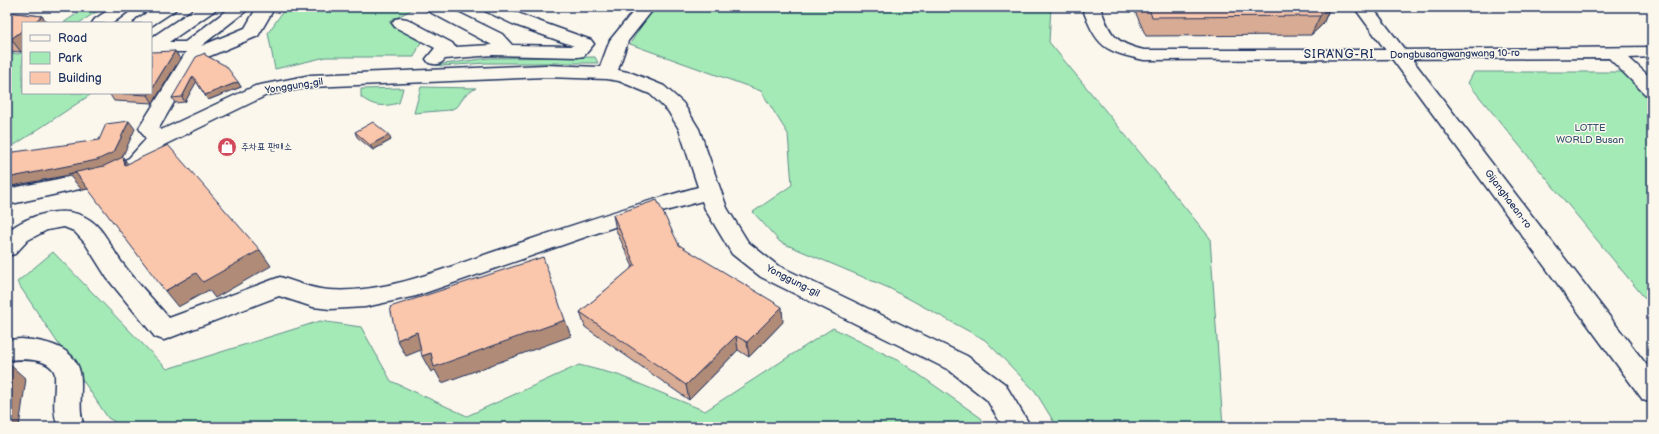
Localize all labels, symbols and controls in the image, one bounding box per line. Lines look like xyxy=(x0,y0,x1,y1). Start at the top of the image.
legend xyxy=(22,22,152,94)
text: Road xyxy=(58,31,87,46)
district label: SIRANG-RI xyxy=(1304,47,1374,62)
street label: Dongbusangwangwang 10-ro xyxy=(1390,47,1520,61)
text: Park xyxy=(58,51,82,66)
text: Building xyxy=(58,71,102,86)
street label: Yonggung-gil xyxy=(263,75,324,97)
park label: LOTTE WORLD Busan xyxy=(1556,122,1624,146)
shop icon: 주차표 판매소 xyxy=(216,136,238,158)
place label: 주차표 판매소 xyxy=(241,141,292,153)
street label: Gijanghaean-ro xyxy=(1482,167,1534,231)
street label: Yonggung-gil xyxy=(763,262,822,300)

